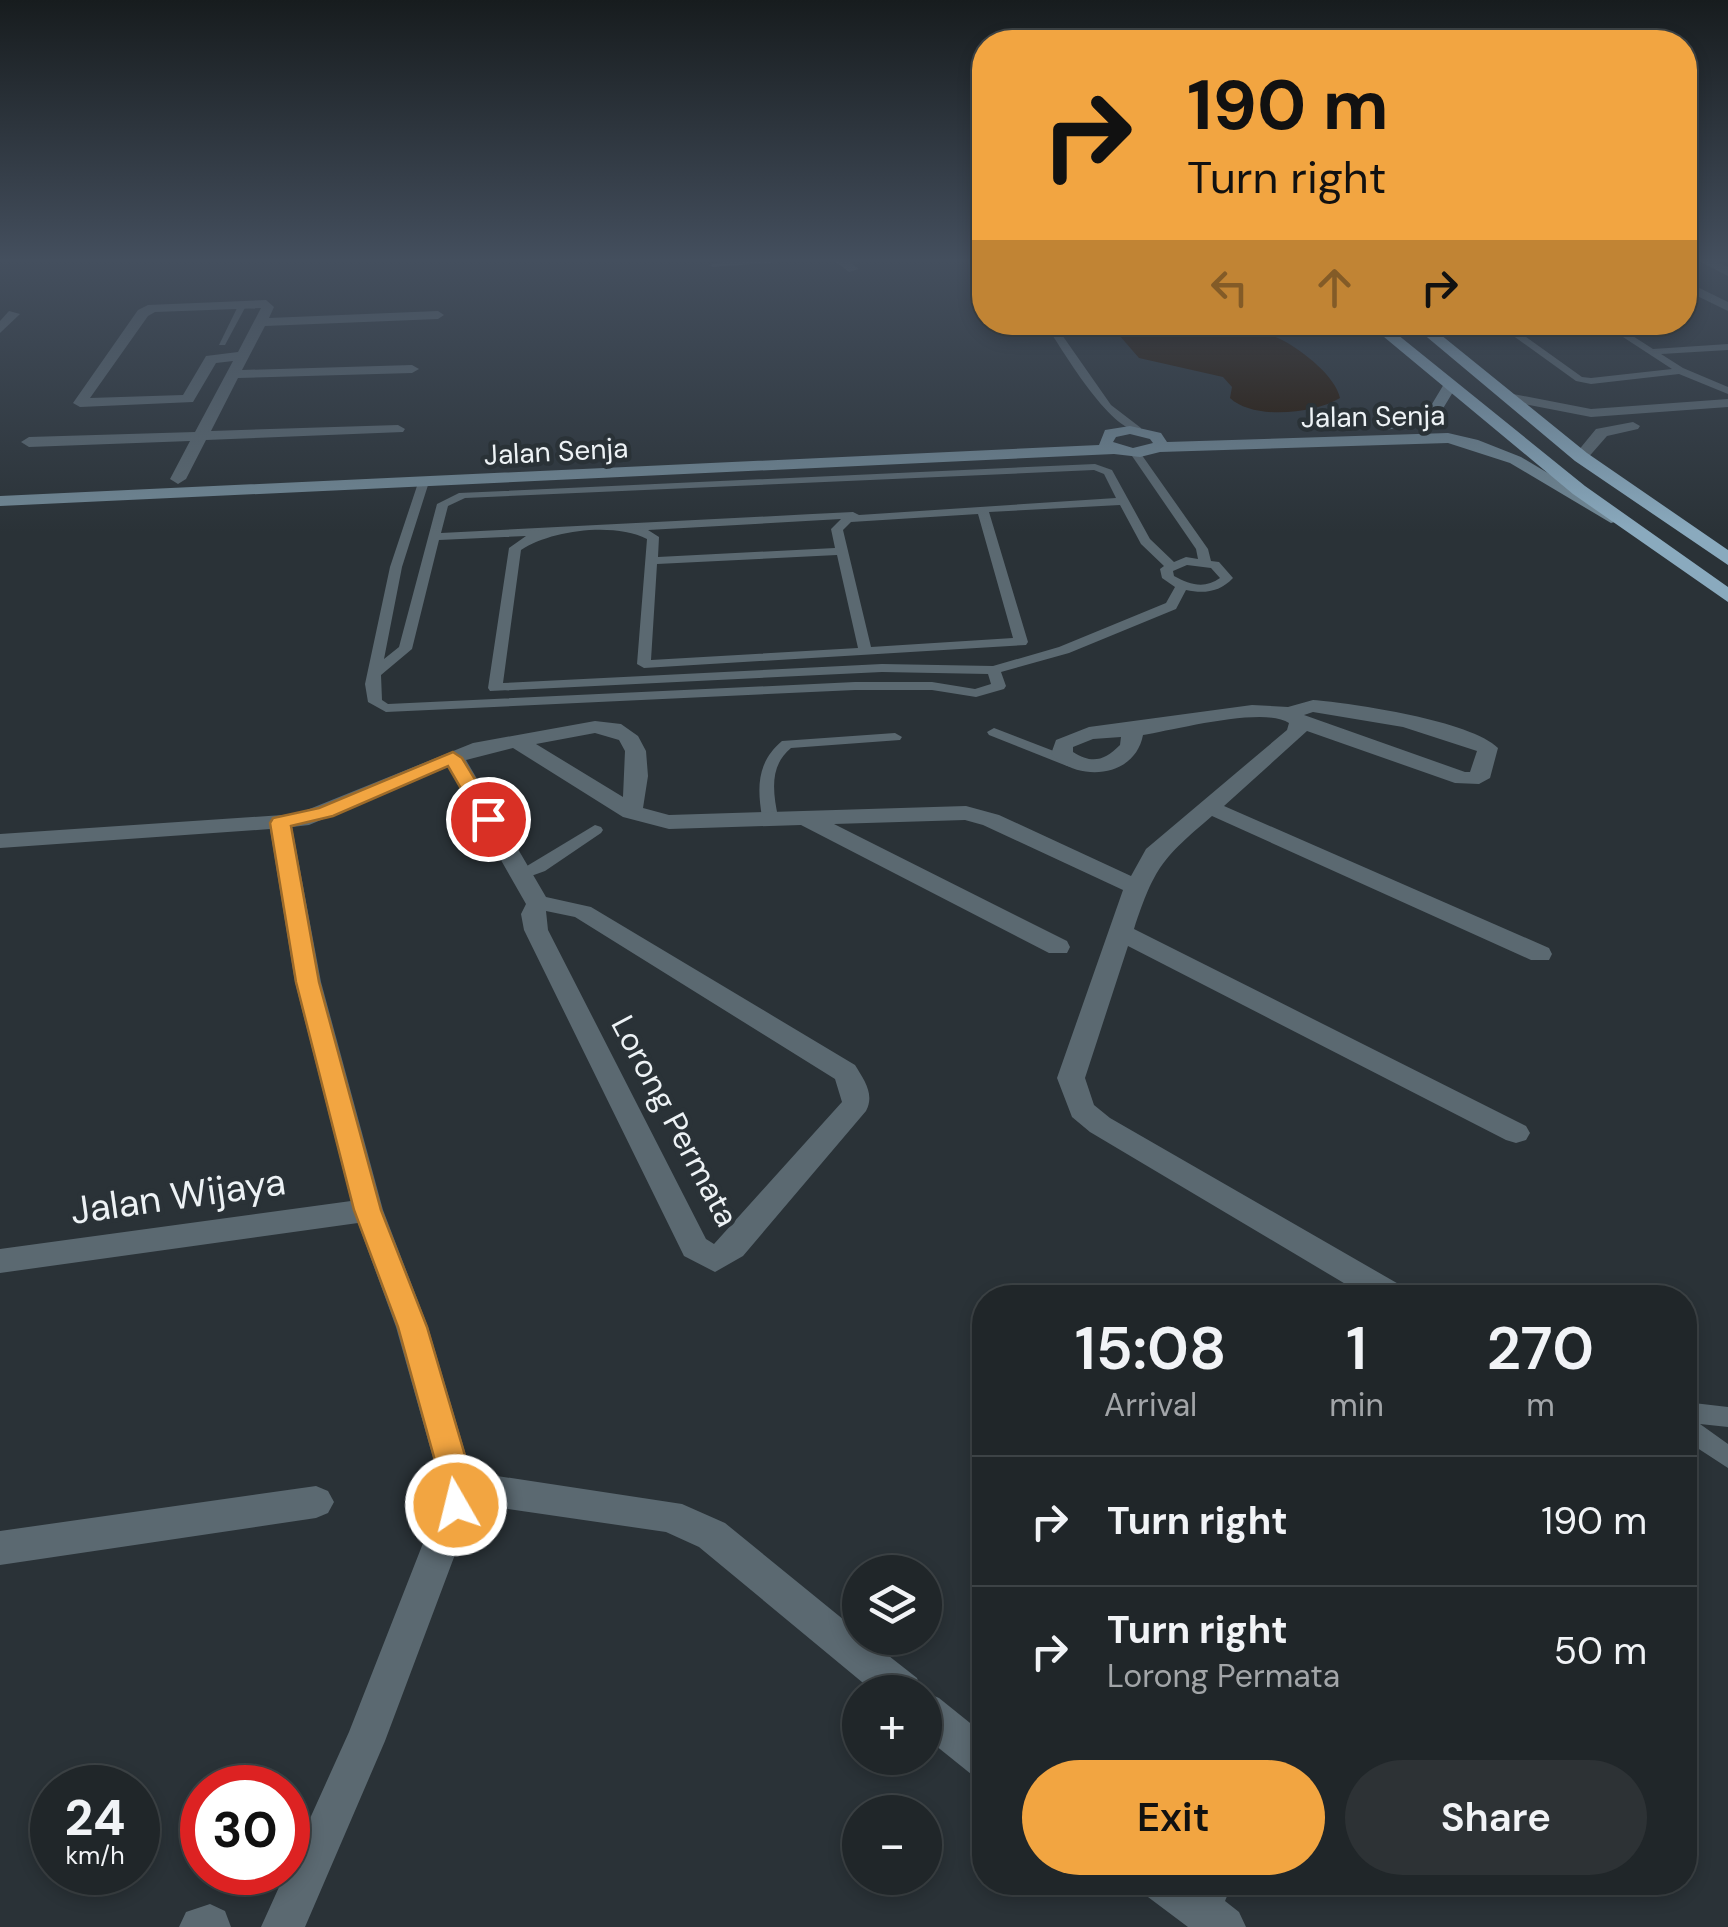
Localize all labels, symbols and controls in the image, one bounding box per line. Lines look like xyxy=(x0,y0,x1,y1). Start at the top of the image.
text: 190 m xyxy=(1187,60,1389,151)
icon: right xyxy=(1022,70,1152,200)
text: Turn right xyxy=(1187,148,1386,207)
icon: left xyxy=(1202,260,1257,315)
icon: ahead xyxy=(1307,260,1362,315)
icon: right xyxy=(1412,260,1467,315)
street label: Jalan Senja xyxy=(1300,397,1446,436)
street label: Jalan Senja xyxy=(483,429,629,474)
pin xyxy=(446,777,531,862)
icon: arrive xyxy=(461,792,516,847)
street label: Lorong Permata xyxy=(602,1008,748,1234)
street label: Jalan Wijaya xyxy=(67,1156,289,1236)
text: 15:08 xyxy=(1075,1309,1226,1388)
text: 1 xyxy=(1346,1309,1367,1388)
text: 270 xyxy=(1487,1309,1594,1388)
text: Arrival xyxy=(1104,1384,1197,1426)
text: min xyxy=(1329,1384,1384,1426)
text: m xyxy=(1526,1384,1555,1426)
position arrow xyxy=(404,1453,508,1557)
icon: right xyxy=(1022,1494,1077,1549)
text: Turn right xyxy=(1107,1496,1288,1546)
text: 190 m xyxy=(1541,1496,1647,1546)
map controls xyxy=(842,1555,942,1895)
button: layers xyxy=(842,1555,942,1655)
text: Turn right xyxy=(1107,1605,1288,1655)
icon: right xyxy=(1022,1624,1077,1679)
text: 50 m xyxy=(1554,1626,1647,1676)
text: Lorong Permata xyxy=(1107,1655,1340,1697)
button: + xyxy=(842,1675,942,1775)
button: Exit xyxy=(1022,1760,1325,1875)
button: Share xyxy=(1345,1760,1647,1875)
speed limit sign: 30 xyxy=(180,1765,310,1895)
text: 24 xyxy=(65,1785,126,1851)
button: − xyxy=(842,1795,942,1895)
text: km/h xyxy=(65,1839,125,1872)

